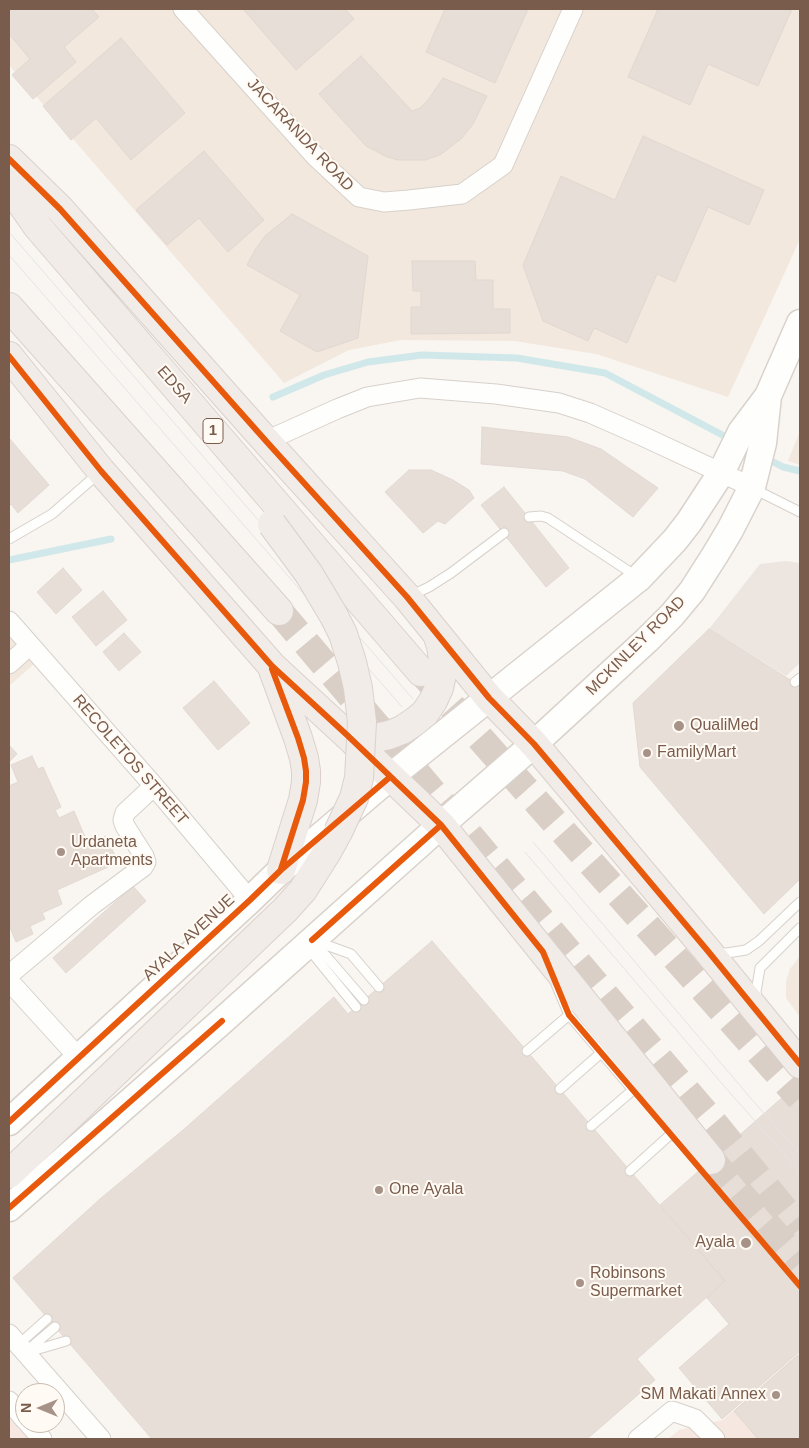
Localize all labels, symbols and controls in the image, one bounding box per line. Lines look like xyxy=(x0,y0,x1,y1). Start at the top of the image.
street label: JACARANDA ROAD xyxy=(243,74,357,196)
street label: EDSA xyxy=(152,362,196,408)
road number: 1 xyxy=(203,418,223,444)
street label: MCKINLEY ROAD xyxy=(582,592,690,700)
street label: RECOLETOS STREET xyxy=(68,691,192,829)
place label: QualiMed xyxy=(690,716,758,736)
marker: QualiMed xyxy=(672,719,686,733)
place label: FamilyMart xyxy=(657,743,736,763)
marker: FamilyMart xyxy=(641,747,653,759)
place label: Urdaneta Apartments xyxy=(71,833,153,871)
marker: Urdaneta Apartments xyxy=(55,846,67,858)
street label: AYALA AVENUE xyxy=(139,891,239,985)
place label: One Ayala xyxy=(389,1180,463,1200)
marker: One Ayala xyxy=(373,1184,385,1196)
place label: Ayala xyxy=(695,1233,735,1253)
marker: Ayala xyxy=(739,1236,753,1250)
place label: Robinsons Supermarket xyxy=(590,1264,682,1302)
marker: Robinsons Supermarket xyxy=(574,1277,586,1289)
north arrow xyxy=(15,1383,65,1433)
place label: SM Makati Annex xyxy=(641,1385,766,1405)
marker: SM Makati Annex xyxy=(770,1389,782,1401)
text: N xyxy=(18,1403,34,1413)

